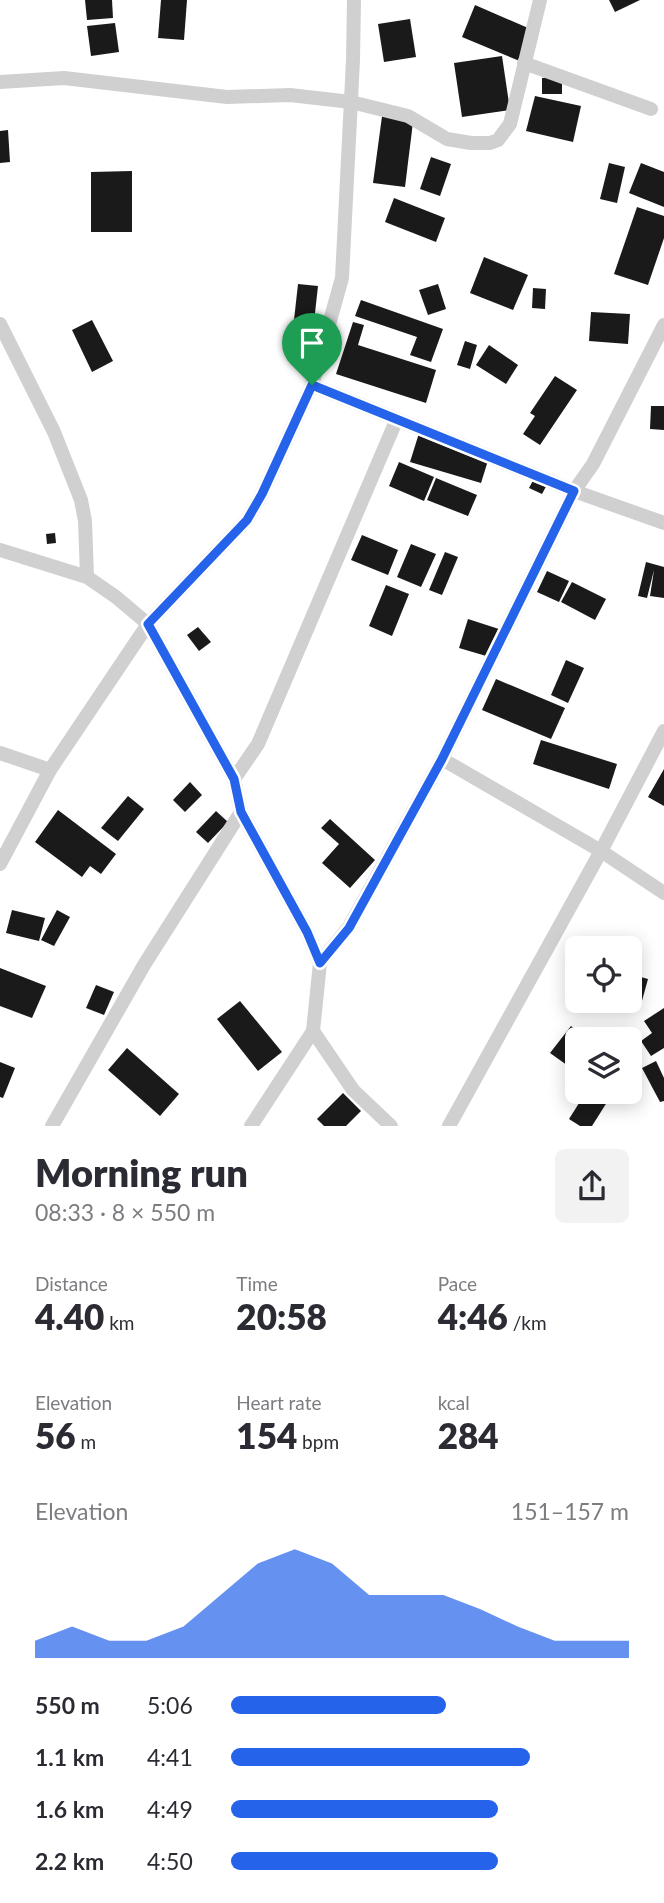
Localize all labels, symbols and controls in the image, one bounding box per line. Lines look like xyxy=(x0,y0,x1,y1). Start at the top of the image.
pin xyxy=(282,313,342,385)
icon: arrive xyxy=(293,324,331,362)
map controls xyxy=(565,936,642,1104)
button: locate xyxy=(565,936,642,1013)
button: layers xyxy=(565,1027,642,1104)
text: Morning run xyxy=(35,1149,248,1195)
button: share xyxy=(555,1149,629,1223)
text: 08:33 · 8 × 550 m xyxy=(35,1198,215,1226)
text: Distance xyxy=(35,1272,108,1295)
text: Time xyxy=(236,1272,278,1295)
text: Pace xyxy=(438,1272,477,1295)
text: 4.40 xyxy=(35,1295,104,1337)
text: 20:58 xyxy=(236,1295,327,1337)
text: 4:46 xyxy=(438,1295,508,1337)
text: km xyxy=(104,1311,134,1334)
text: /km xyxy=(508,1311,547,1334)
text: Elevation xyxy=(35,1391,112,1414)
text: Heart rate xyxy=(236,1391,322,1414)
text: kcal xyxy=(438,1391,470,1414)
text: 56 xyxy=(35,1414,76,1456)
text: 154 xyxy=(236,1414,297,1456)
text: 284 xyxy=(438,1414,499,1456)
text: m xyxy=(76,1430,96,1453)
text: bpm xyxy=(297,1430,339,1453)
text: Elevation xyxy=(35,1497,128,1525)
text: 151–157 m xyxy=(511,1497,629,1525)
text: 550 m xyxy=(35,1691,100,1719)
text: 5:06 xyxy=(147,1691,193,1719)
text: 1.1 km xyxy=(35,1743,104,1771)
text: 4:41 xyxy=(147,1743,193,1771)
text: 1.6 km xyxy=(35,1795,104,1823)
text: 4:49 xyxy=(147,1795,193,1823)
text: 2.2 km xyxy=(35,1847,104,1875)
text: 4:50 xyxy=(147,1847,193,1875)

